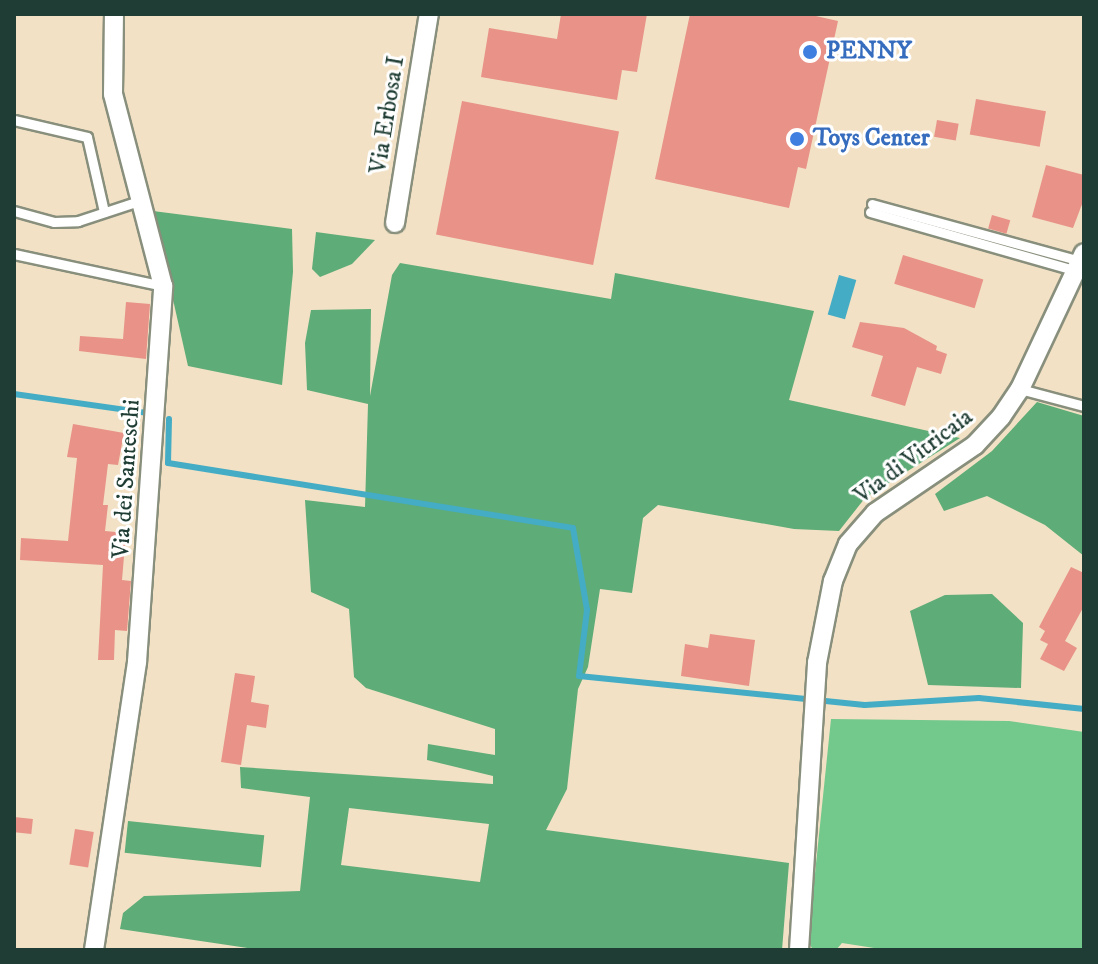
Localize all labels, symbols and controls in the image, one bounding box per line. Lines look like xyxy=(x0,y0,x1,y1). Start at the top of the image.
place label: PENNY xyxy=(826,38,912,66)
marker: PENNY xyxy=(801,43,819,61)
street label: Via Erbosa I xyxy=(364,54,412,176)
place label: Toys Center xyxy=(813,125,930,153)
marker: Toys Center xyxy=(788,130,806,148)
street label: Via dei Santeschi xyxy=(107,398,147,560)
street label: Via di Vitricaia xyxy=(849,403,979,511)

